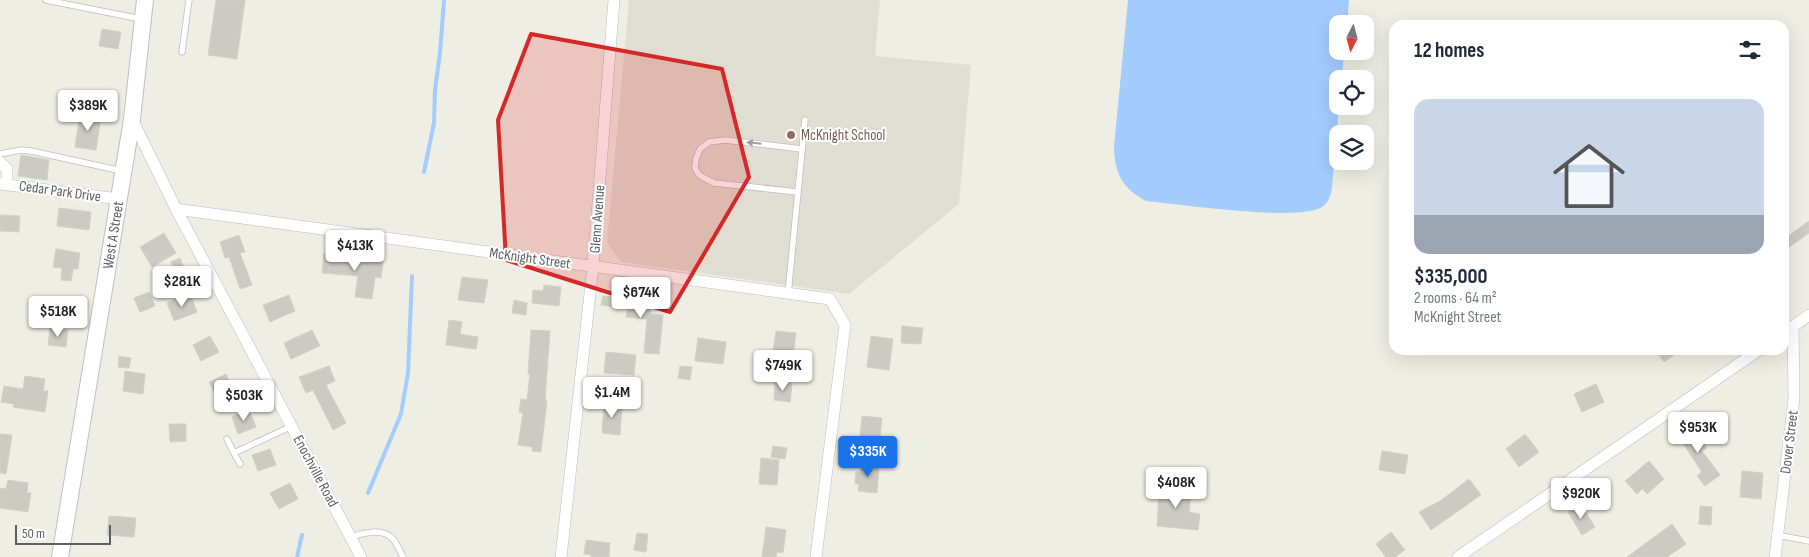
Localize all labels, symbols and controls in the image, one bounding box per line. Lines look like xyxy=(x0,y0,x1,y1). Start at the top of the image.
north arrow xyxy=(1329,15,1374,60)
map controls xyxy=(1329,15,1374,170)
icon: filters xyxy=(1736,36,1764,64)
text: 12 homes xyxy=(1414,38,1484,63)
button: locate xyxy=(1329,70,1374,115)
pin: $389K xyxy=(53,90,123,132)
text: $389K xyxy=(69,96,107,115)
button: layers xyxy=(1329,125,1374,170)
place label: McKnight School xyxy=(801,126,885,145)
marker: McKnight School xyxy=(785,129,797,141)
icon: home xyxy=(1544,131,1634,221)
one-way arrow xyxy=(746,139,762,147)
street label: Cedar Park Drive xyxy=(18,176,102,207)
street label: Glenn Avenue xyxy=(586,184,609,254)
street label: West A Street xyxy=(99,199,128,270)
pin: $413K xyxy=(320,230,390,272)
text: $413K xyxy=(337,236,374,255)
street label: McKnight Street xyxy=(488,243,572,274)
text: $335,000 xyxy=(1414,264,1487,289)
pin: $281K xyxy=(147,266,217,308)
text: $281K xyxy=(163,272,201,291)
pin: $674K xyxy=(606,276,676,319)
text: $674K xyxy=(622,283,660,302)
text: 2 rooms · 64 m² xyxy=(1414,289,1497,308)
pin: $518K xyxy=(23,296,93,338)
text: $518K xyxy=(40,302,76,321)
text: McKnight Street xyxy=(1414,308,1501,327)
pin: $749K xyxy=(748,350,818,392)
text: $749K xyxy=(764,356,802,375)
pin: $1.4M xyxy=(577,376,647,419)
pin: $503K xyxy=(209,380,279,422)
text: $1.4M xyxy=(594,383,630,402)
text: $503K xyxy=(225,386,263,405)
street label: Dover Street xyxy=(1776,409,1803,475)
pin: $953K xyxy=(1663,412,1733,454)
text: $953K xyxy=(1679,418,1717,437)
street label: Enochville Road xyxy=(289,432,342,510)
pin: $335K xyxy=(833,436,903,478)
text: $335K xyxy=(849,442,887,461)
pin: $408K xyxy=(1141,466,1211,509)
text: $408K xyxy=(1157,473,1195,492)
pin: $920K xyxy=(1546,478,1616,520)
text: $920K xyxy=(1562,484,1600,503)
scale bar xyxy=(15,522,111,545)
text: 50 m xyxy=(22,525,45,542)

